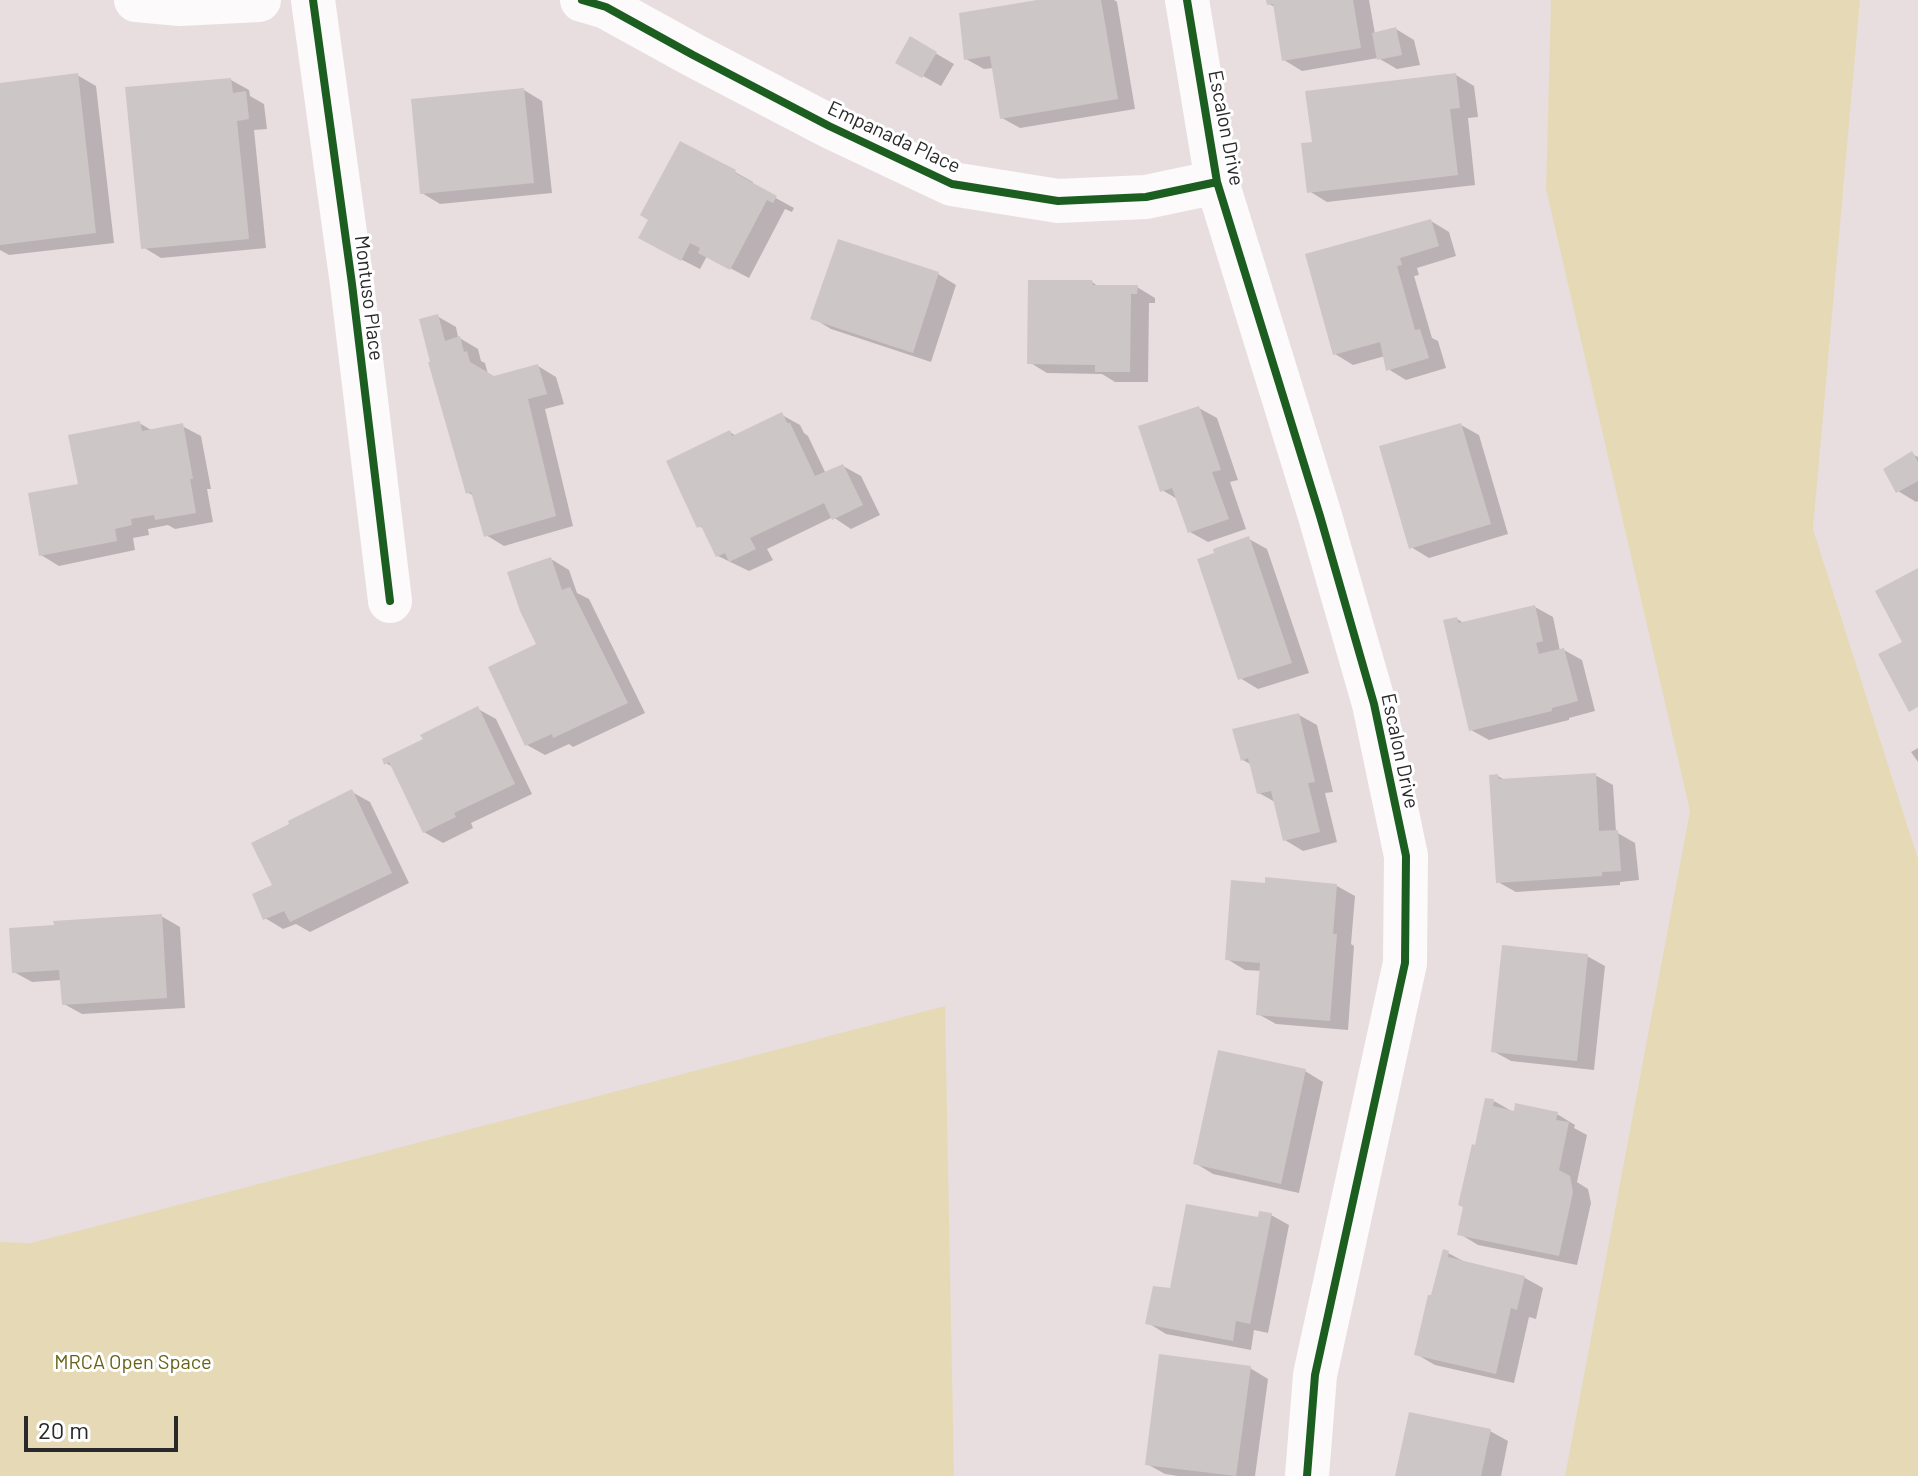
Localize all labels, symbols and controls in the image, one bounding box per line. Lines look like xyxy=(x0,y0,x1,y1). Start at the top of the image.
street label: Escalon Drive xyxy=(1203,68,1249,188)
street label: Empanada Place xyxy=(824,96,964,178)
street label: Montuso Place xyxy=(349,234,389,362)
street label: Escalon Drive xyxy=(1376,691,1424,811)
park label: MRCA Open Space xyxy=(54,1350,212,1374)
scale bar xyxy=(28,1400,182,1450)
text: 20 m xyxy=(38,1415,89,1444)

